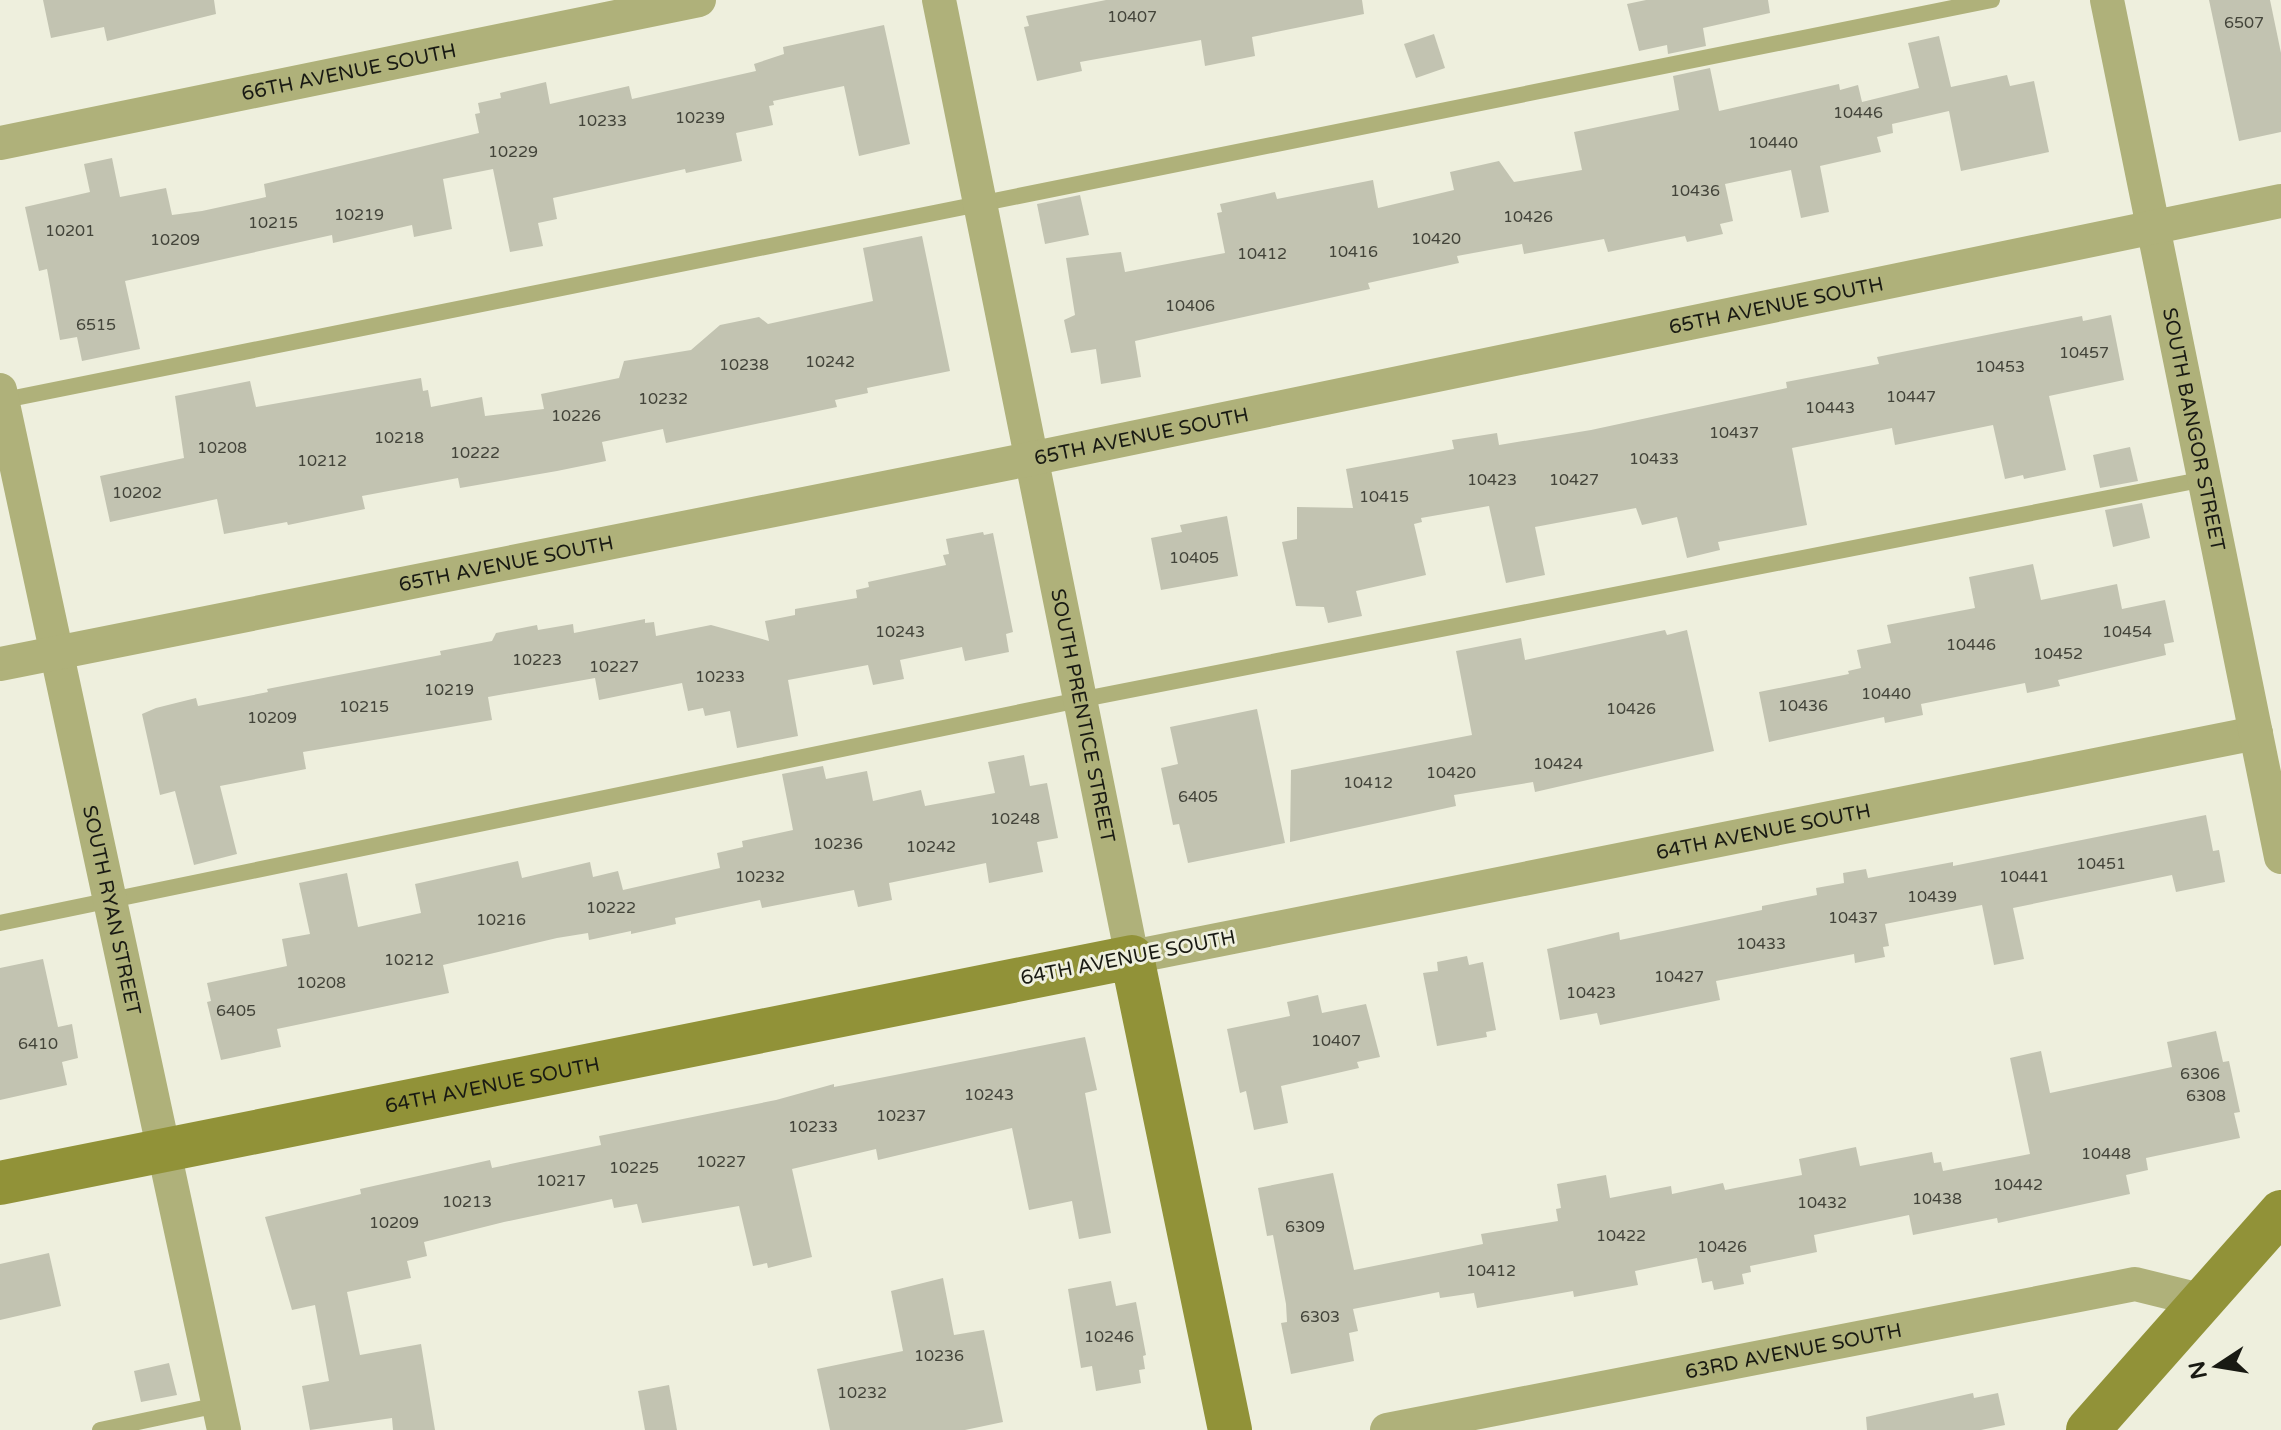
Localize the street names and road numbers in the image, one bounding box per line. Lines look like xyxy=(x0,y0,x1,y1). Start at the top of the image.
street label: 66TH AVENUE SOUTH xyxy=(240,39,458,106)
street label: 65TH AVENUE SOUTH xyxy=(1667,272,1886,340)
street label: SOUTH BANGOR STREET xyxy=(2157,306,2230,553)
street label: 65TH AVENUE SOUTH xyxy=(1032,403,1251,471)
street label: 65TH AVENUE SOUTH xyxy=(397,531,616,597)
street label: SOUTH PRENTICE STREET xyxy=(1045,587,1120,845)
street label: 64TH AVENUE SOUTH xyxy=(1654,799,1873,865)
street label: SOUTH RYAN STREET xyxy=(77,803,145,1017)
street label: 64TH AVENUE SOUTH xyxy=(1019,925,1238,991)
street label: 64TH AVENUE SOUTH xyxy=(383,1053,602,1119)
street label: 63RD AVENUE SOUTH xyxy=(1683,1319,1904,1385)

